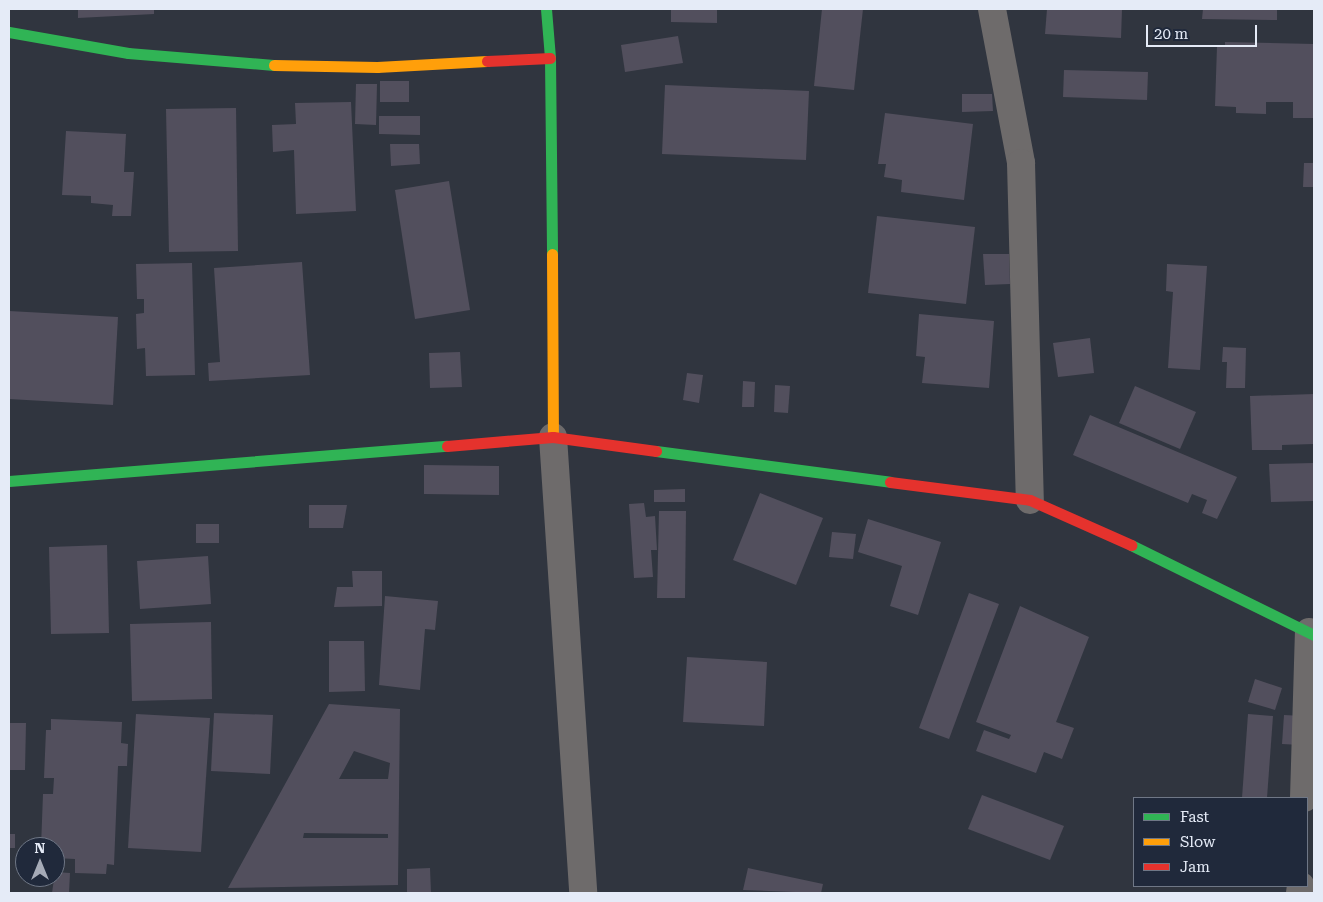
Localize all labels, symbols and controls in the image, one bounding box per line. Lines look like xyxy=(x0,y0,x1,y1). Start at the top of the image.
scale bar xyxy=(1148,15,1259,47)
text: 20 m xyxy=(1154,25,1188,43)
legend xyxy=(1133,797,1308,887)
text: Fast xyxy=(1180,808,1209,826)
text: Slow xyxy=(1180,833,1215,851)
north arrow xyxy=(15,837,65,887)
text: N xyxy=(35,840,45,856)
text: Jam xyxy=(1180,858,1210,876)

